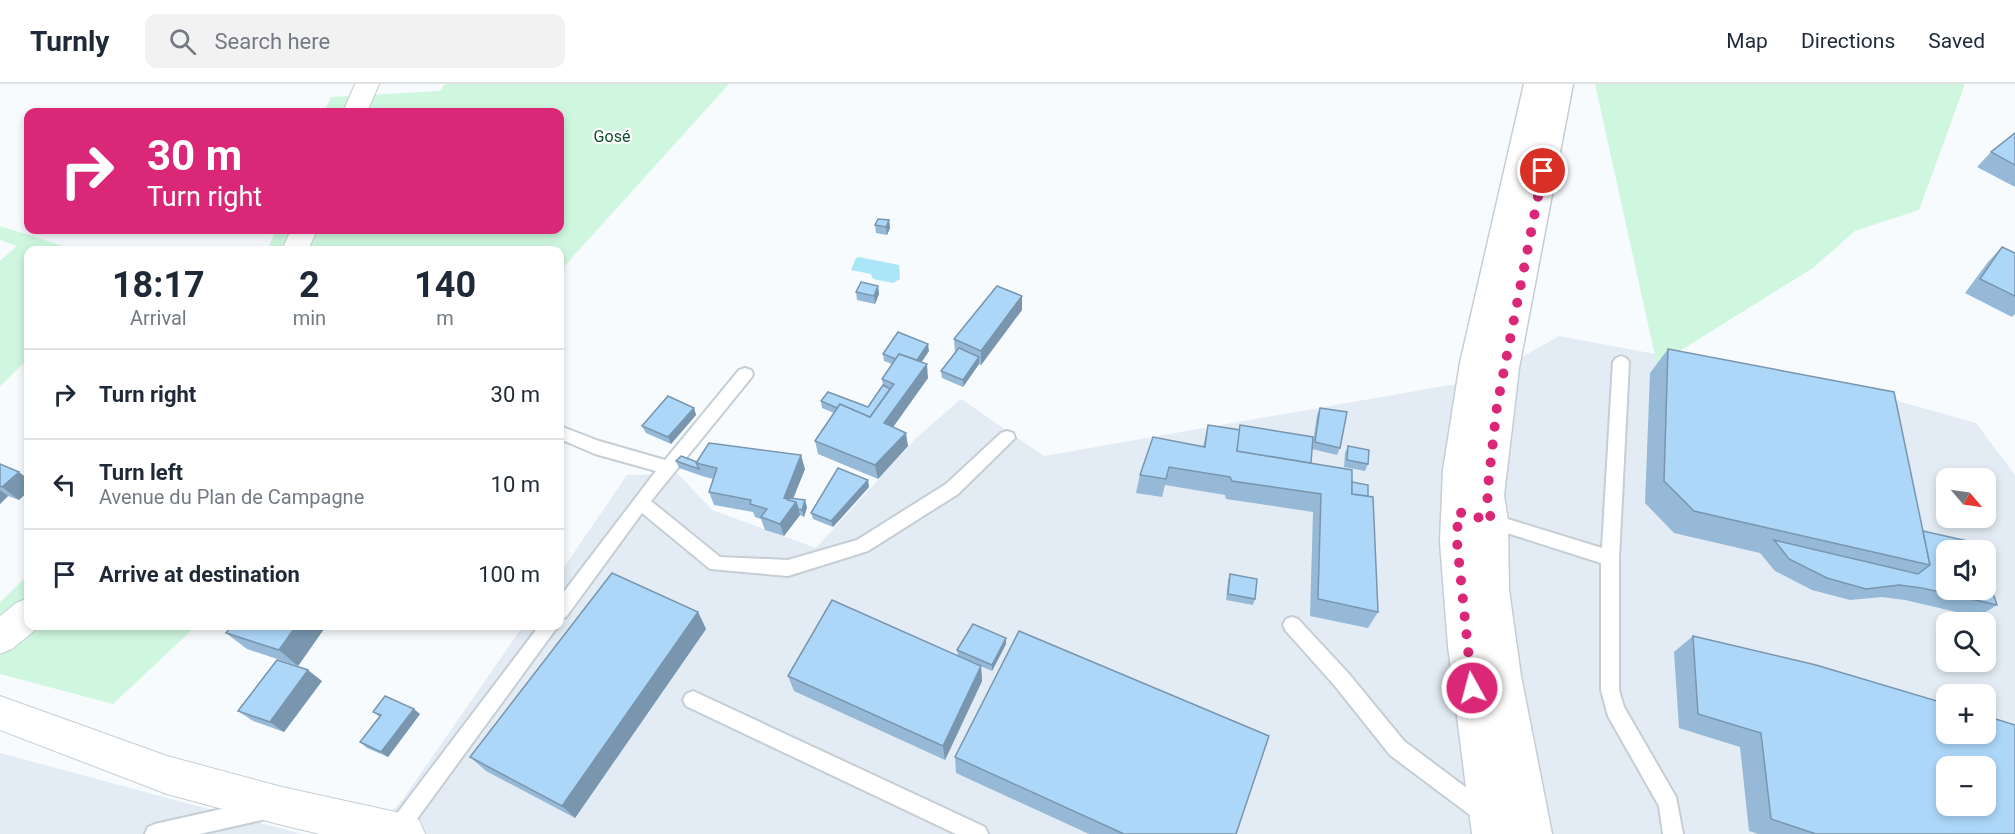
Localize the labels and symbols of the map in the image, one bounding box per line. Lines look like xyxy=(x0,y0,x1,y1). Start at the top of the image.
park label: Gosé xyxy=(594,127,630,146)
pin xyxy=(1517,145,1568,196)
north arrow xyxy=(1936,468,1996,528)
position arrow xyxy=(1440,656,1504,720)

